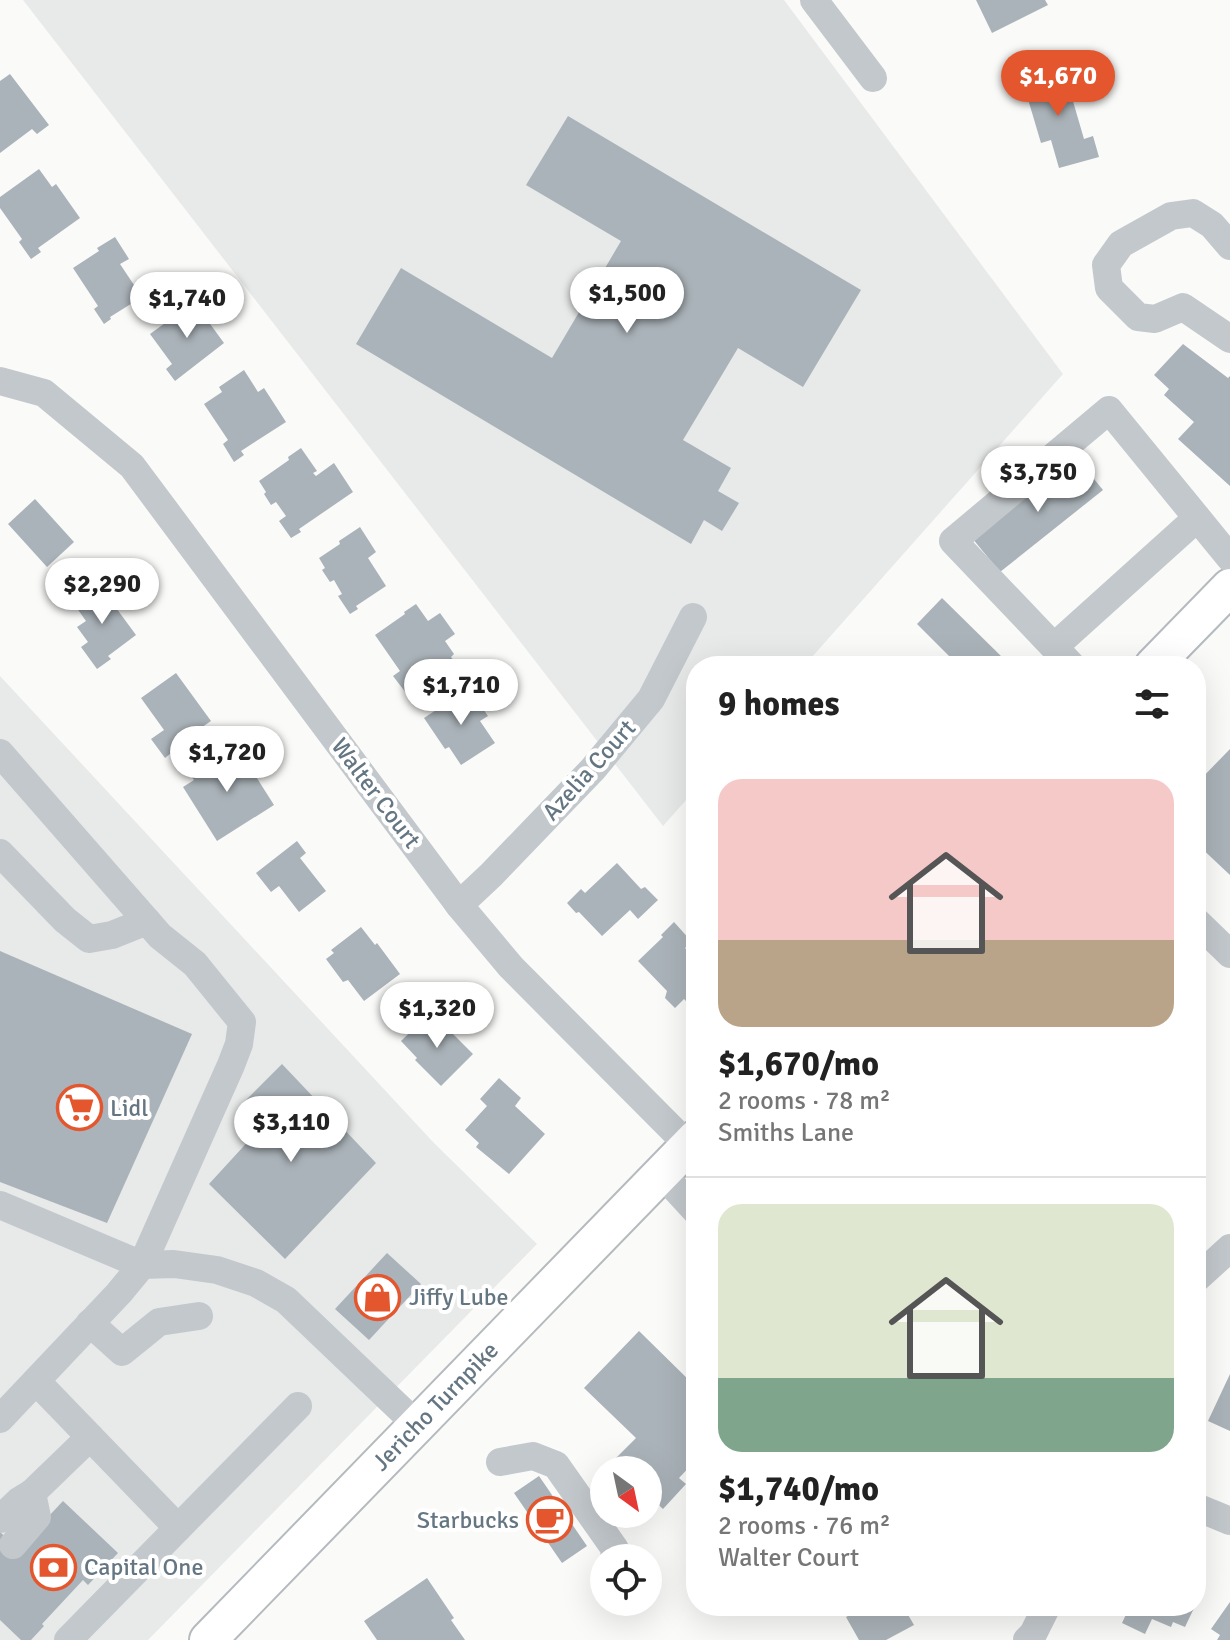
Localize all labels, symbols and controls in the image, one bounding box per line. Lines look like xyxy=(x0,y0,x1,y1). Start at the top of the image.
pin: $1,670 xyxy=(993,50,1123,118)
text: $1,670 xyxy=(1019,60,1097,92)
pin: $1,500 xyxy=(562,267,692,335)
pin: $1,740 xyxy=(122,272,252,340)
text: $1,500 xyxy=(588,277,666,309)
text: $1,740 xyxy=(148,282,226,314)
pin: $3,750 xyxy=(973,446,1103,514)
text: $3,750 xyxy=(999,456,1077,488)
pin: $2,290 xyxy=(37,558,167,626)
text: $2,290 xyxy=(63,568,141,600)
pin: $1,710 xyxy=(396,659,526,727)
text: $1,710 xyxy=(422,669,500,701)
icon: filters xyxy=(1130,682,1174,726)
text: 9 homes xyxy=(718,683,839,725)
street label: Azelia Court xyxy=(536,713,642,827)
pin: $1,720 xyxy=(162,726,292,794)
street label: Walter Court xyxy=(325,732,427,854)
text: $1,720 xyxy=(188,736,266,768)
icon: home xyxy=(874,831,1018,975)
pin: $1,320 xyxy=(372,982,502,1050)
text: $1,320 xyxy=(398,992,476,1024)
text: $1,670/mo xyxy=(718,1043,879,1085)
supermarket icon: Lidl xyxy=(55,1084,103,1132)
text: 2 rooms · 78 m² xyxy=(718,1085,891,1117)
place label: Lidl xyxy=(110,1093,148,1123)
pin: $3,110 xyxy=(226,1096,356,1164)
text: $3,110 xyxy=(252,1106,330,1138)
text: Smiths Lane xyxy=(718,1117,854,1149)
icon: home xyxy=(874,1256,1018,1400)
shop icon: Jiffy Lube xyxy=(354,1273,402,1321)
place label: Jiffy Lube xyxy=(409,1282,508,1312)
street label: Jericho Turnpike xyxy=(366,1335,505,1477)
north arrow xyxy=(590,1456,662,1528)
map controls xyxy=(590,1456,662,1616)
text: $1,740/mo xyxy=(718,1468,879,1510)
cafe icon: Starbucks xyxy=(526,1496,574,1544)
place label: Starbucks xyxy=(417,1505,519,1535)
text: 2 rooms · 76 m² xyxy=(718,1510,891,1542)
text: Walter Court xyxy=(718,1542,859,1574)
bank icon: Capital One xyxy=(29,1543,77,1591)
button: locate xyxy=(590,1544,662,1616)
place label: Capital One xyxy=(84,1552,203,1582)

